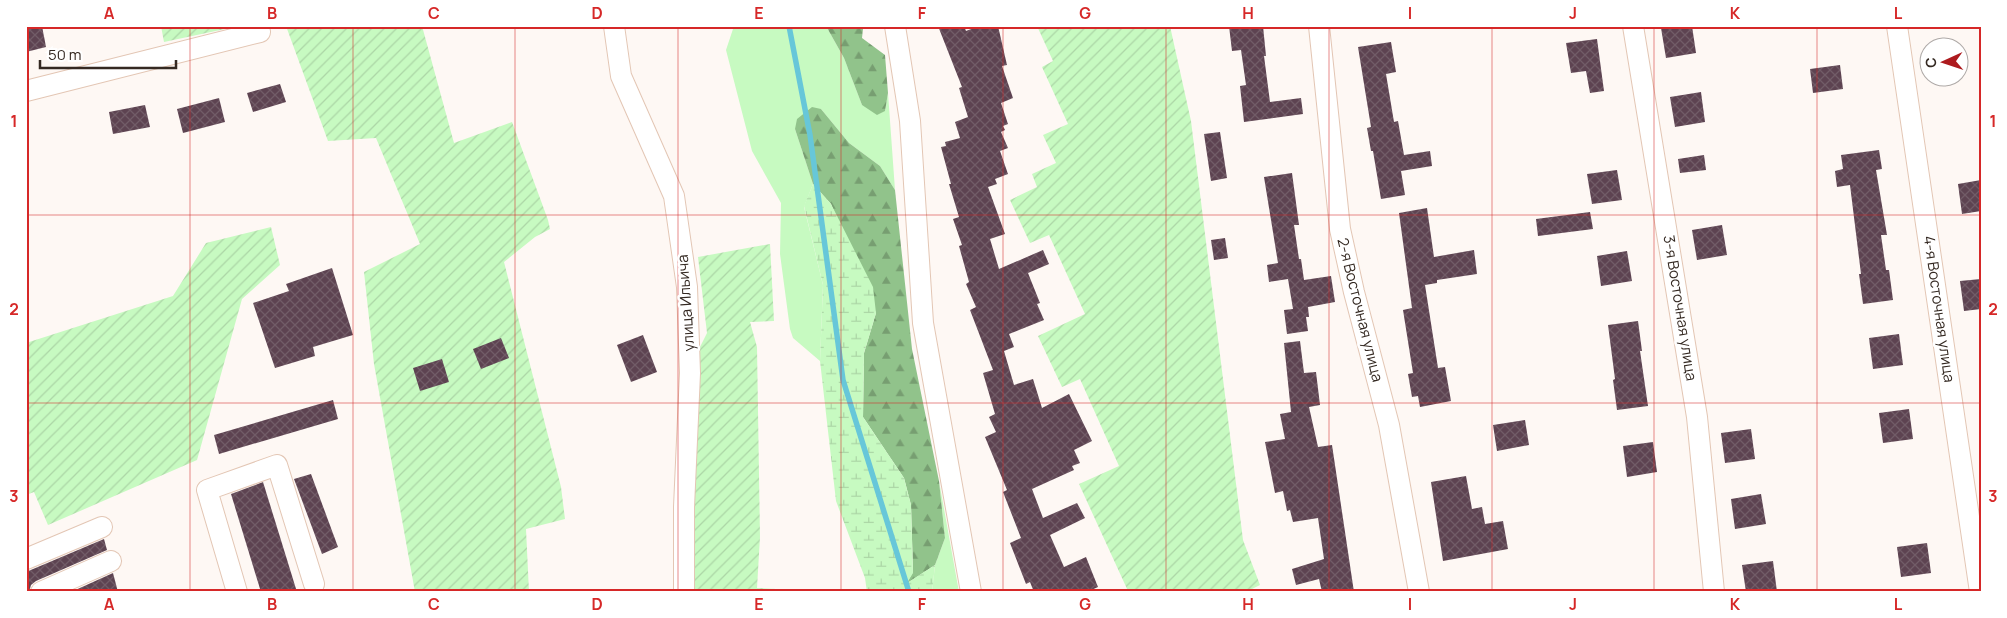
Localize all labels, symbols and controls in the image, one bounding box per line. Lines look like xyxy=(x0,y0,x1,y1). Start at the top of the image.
text: A xyxy=(104,2,115,24)
text: B xyxy=(267,2,277,24)
text: C xyxy=(428,2,440,24)
text: D xyxy=(591,2,603,24)
text: E xyxy=(754,2,764,24)
text: F xyxy=(918,2,927,24)
text: G xyxy=(1079,2,1091,24)
text: H xyxy=(1242,2,1254,24)
text: I xyxy=(1408,2,1412,24)
text: J xyxy=(1569,2,1577,24)
text: K xyxy=(1730,2,1741,24)
text: L xyxy=(1894,2,1903,24)
scale bar xyxy=(40,38,176,70)
north arrow xyxy=(1920,38,1970,88)
text: 50 m xyxy=(48,44,82,65)
text: С xyxy=(1921,57,1940,68)
text: 1 xyxy=(10,110,18,132)
text: 1 xyxy=(1989,110,1997,132)
street label: 3-я Восточная улица xyxy=(1659,233,1702,382)
street label: 4-я Восточная улица xyxy=(1919,234,1960,384)
street label: 2-я Восточная улица xyxy=(1332,236,1389,384)
street label: улица Ильича xyxy=(672,254,699,352)
text: 2 xyxy=(9,298,19,320)
text: 2 xyxy=(1988,298,1998,320)
text: 3 xyxy=(9,485,19,507)
text: 3 xyxy=(1988,485,1998,507)
text: A xyxy=(104,593,115,615)
text: B xyxy=(267,593,277,615)
text: C xyxy=(428,593,440,615)
text: D xyxy=(591,593,603,615)
text: E xyxy=(754,593,764,615)
text: F xyxy=(918,593,927,615)
text: G xyxy=(1079,593,1091,615)
text: H xyxy=(1242,593,1254,615)
text: I xyxy=(1408,593,1412,615)
text: J xyxy=(1569,593,1577,615)
text: K xyxy=(1730,593,1741,615)
text: L xyxy=(1894,593,1903,615)

